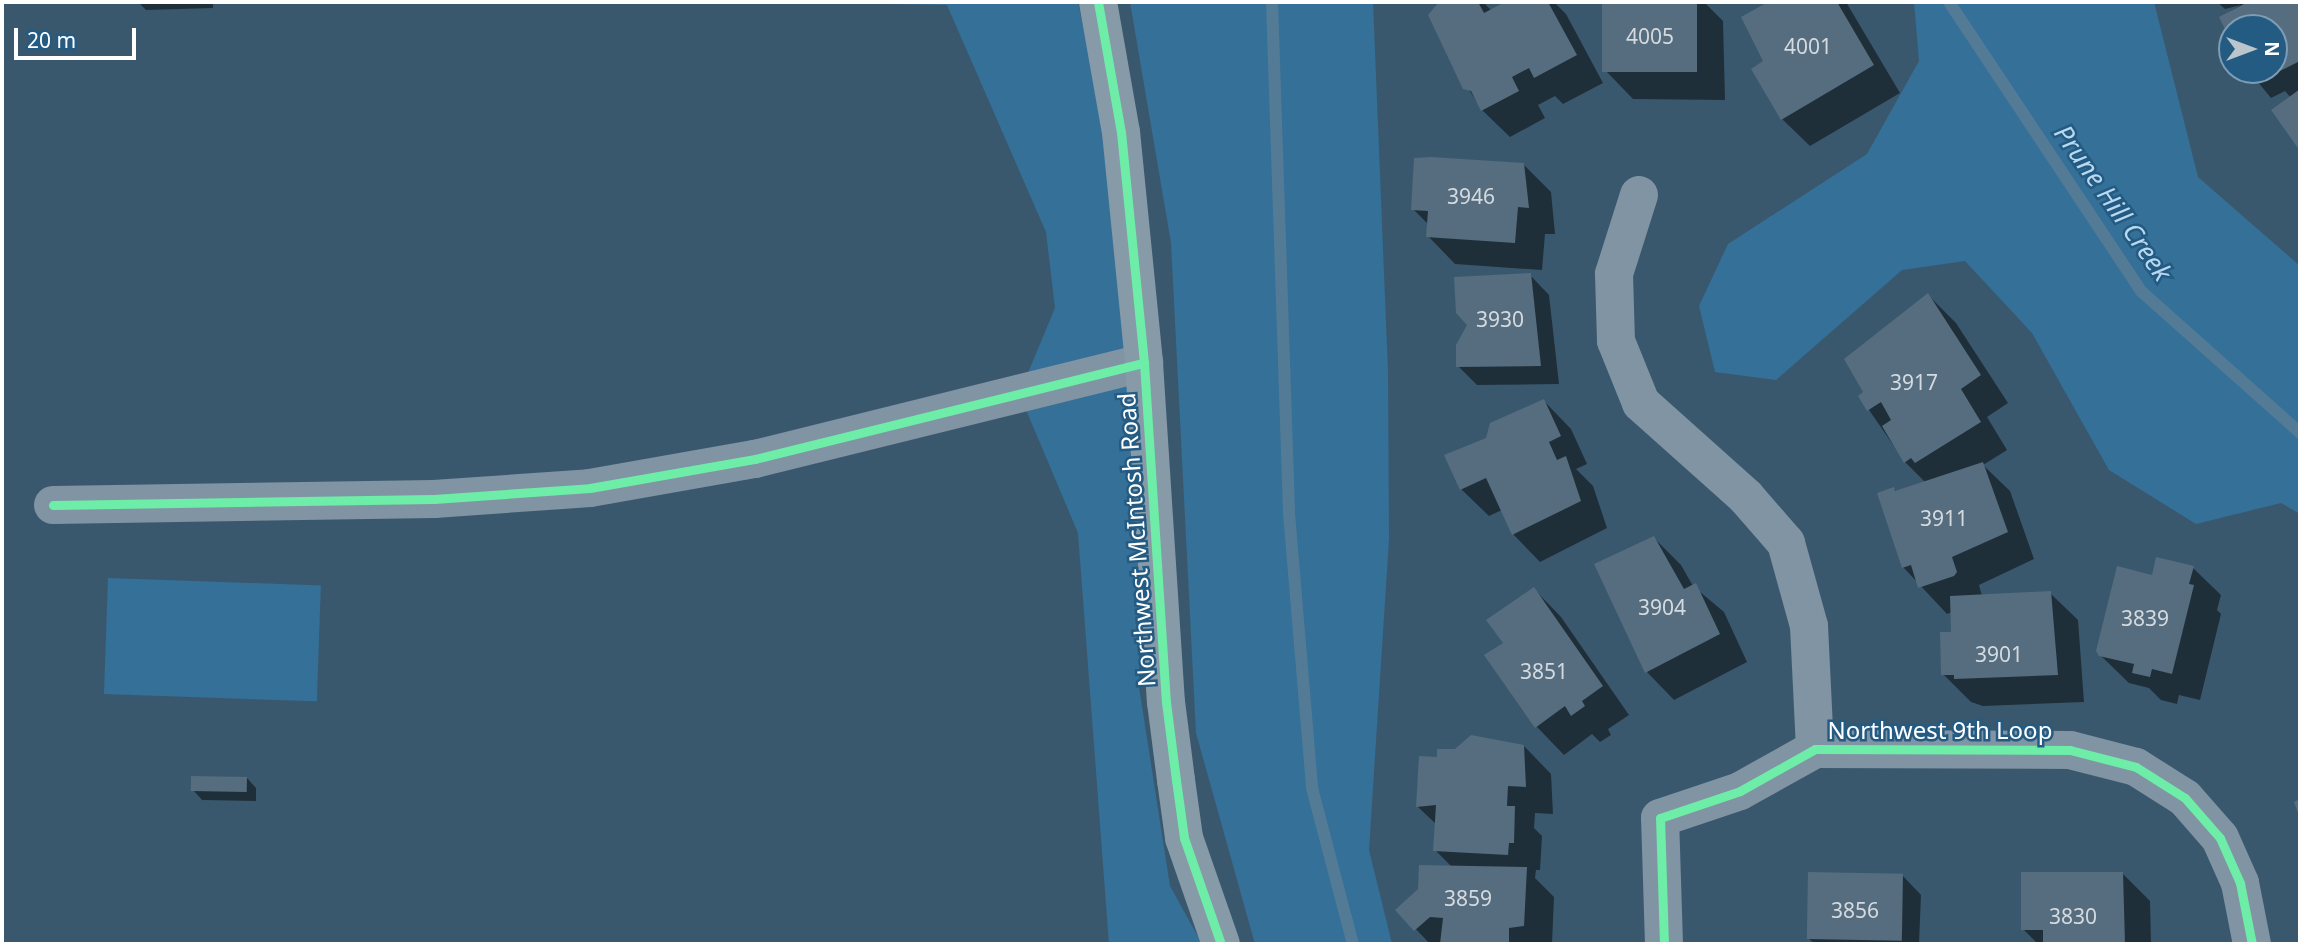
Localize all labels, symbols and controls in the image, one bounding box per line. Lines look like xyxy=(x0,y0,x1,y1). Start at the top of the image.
scale bar xyxy=(18,14,140,58)
north arrow xyxy=(2218,14,2288,84)
house number: 4005 xyxy=(1626,23,1674,49)
text: 20 m xyxy=(27,26,76,54)
house number: 4001 xyxy=(1784,33,1832,59)
text: N xyxy=(2259,41,2285,57)
water label: Prune Hill Creek xyxy=(2048,119,2178,287)
house number: 3946 xyxy=(1447,183,1495,209)
house number: 3930 xyxy=(1476,306,1524,332)
house number: 3917 xyxy=(1890,369,1938,395)
street label: Northwest McIntosh Road xyxy=(1111,392,1161,688)
house number: 3911 xyxy=(1920,505,1968,531)
house number: 3904 xyxy=(1638,594,1686,620)
house number: 3839 xyxy=(2121,605,2169,631)
house number: 3901 xyxy=(1975,641,2023,667)
house number: 3851 xyxy=(1520,658,1568,684)
street label: Northwest 9th Loop xyxy=(1828,716,2052,744)
house number: 3859 xyxy=(1444,885,1492,911)
house number: 3856 xyxy=(1831,897,1879,923)
house number: 3830 xyxy=(2049,903,2097,929)

